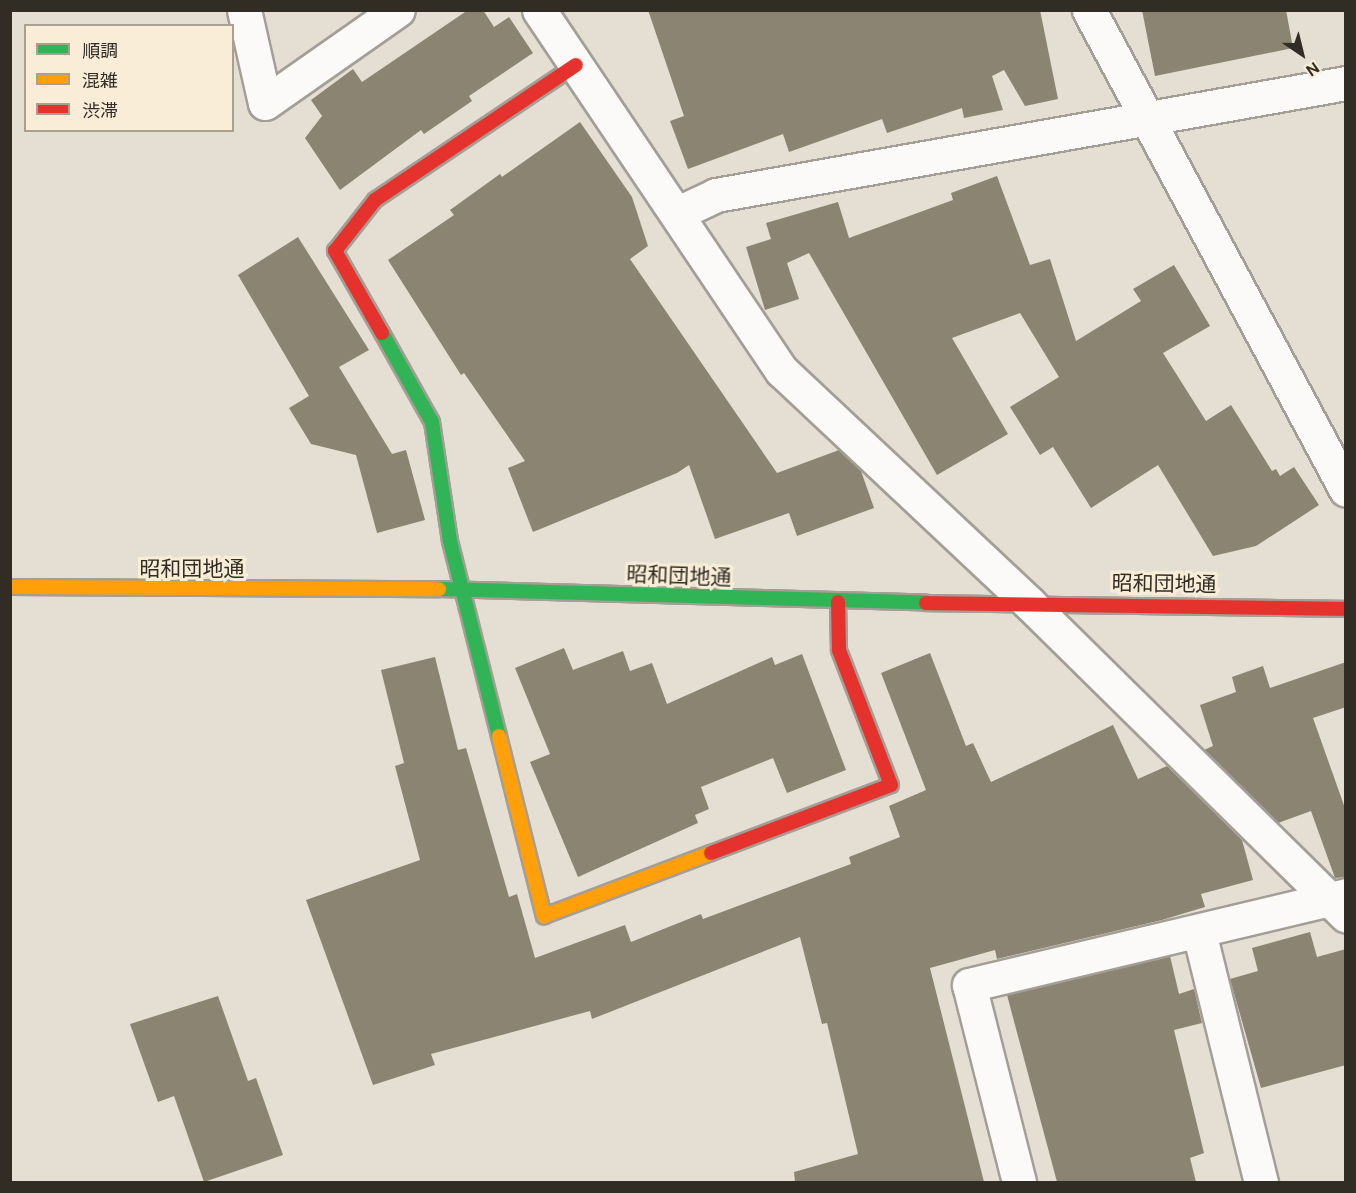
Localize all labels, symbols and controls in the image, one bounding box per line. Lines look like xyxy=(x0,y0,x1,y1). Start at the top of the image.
legend xyxy=(24,24,234,132)
north arrow xyxy=(1272,24,1332,84)
text: 順調 xyxy=(82,39,118,63)
text: N xyxy=(1302,57,1323,81)
text: 混雑 xyxy=(82,69,118,93)
text: 渋滞 xyxy=(82,99,118,123)
street label: 昭和団地通 xyxy=(140,556,244,582)
street label: 昭和団地通 xyxy=(626,562,732,590)
street label: 昭和団地通 xyxy=(1111,570,1217,598)

